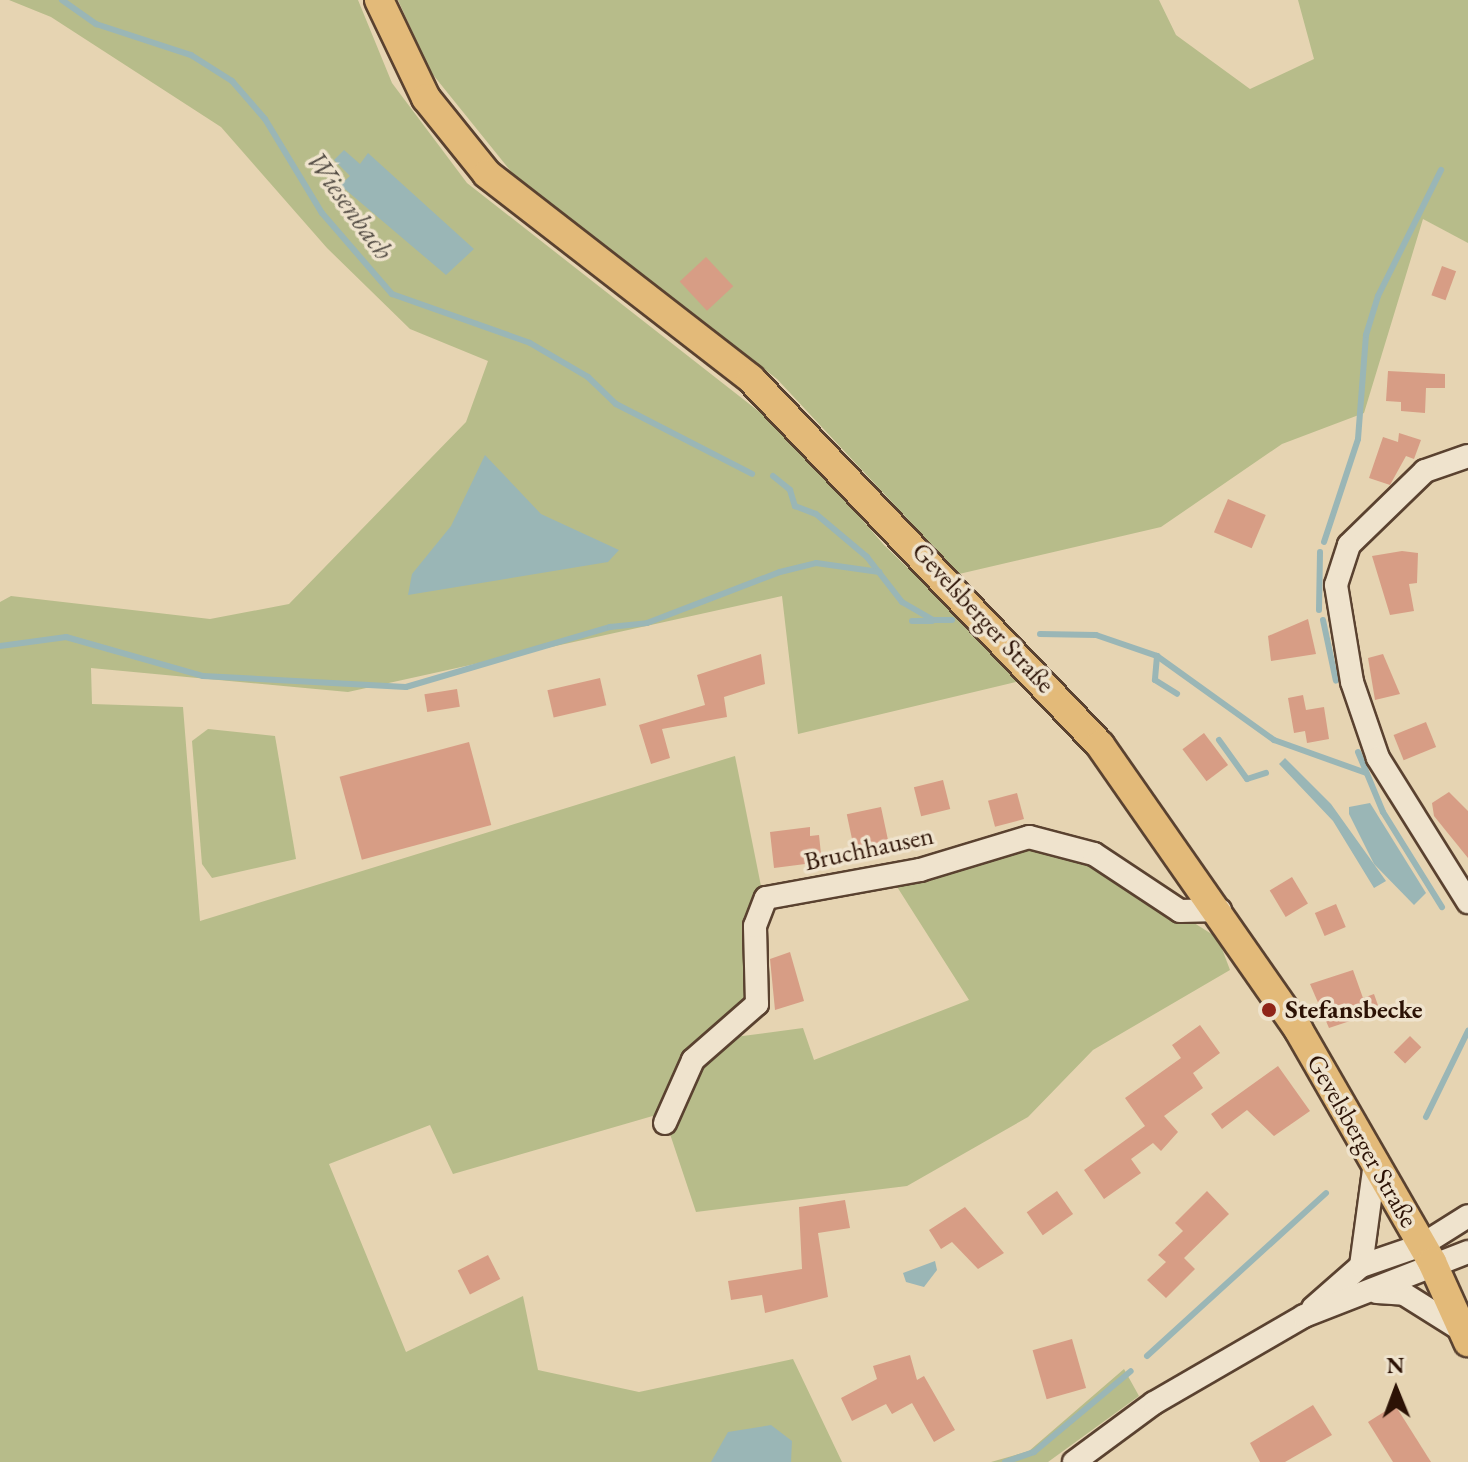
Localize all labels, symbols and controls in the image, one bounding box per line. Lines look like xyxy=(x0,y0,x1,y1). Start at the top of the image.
water label: Wiesenbach xyxy=(299,144,401,266)
street label: Gevelsberger Straße xyxy=(905,536,1061,700)
street label: Bruchhausen xyxy=(802,820,936,878)
place label: Stefansbecke xyxy=(1285,994,1423,1026)
marker: Stefansbecke xyxy=(1260,1001,1278,1019)
street label: Gevelsberger Straße xyxy=(1300,1049,1424,1233)
north arrow xyxy=(1356,1350,1436,1430)
text: N xyxy=(1386,1351,1405,1380)

